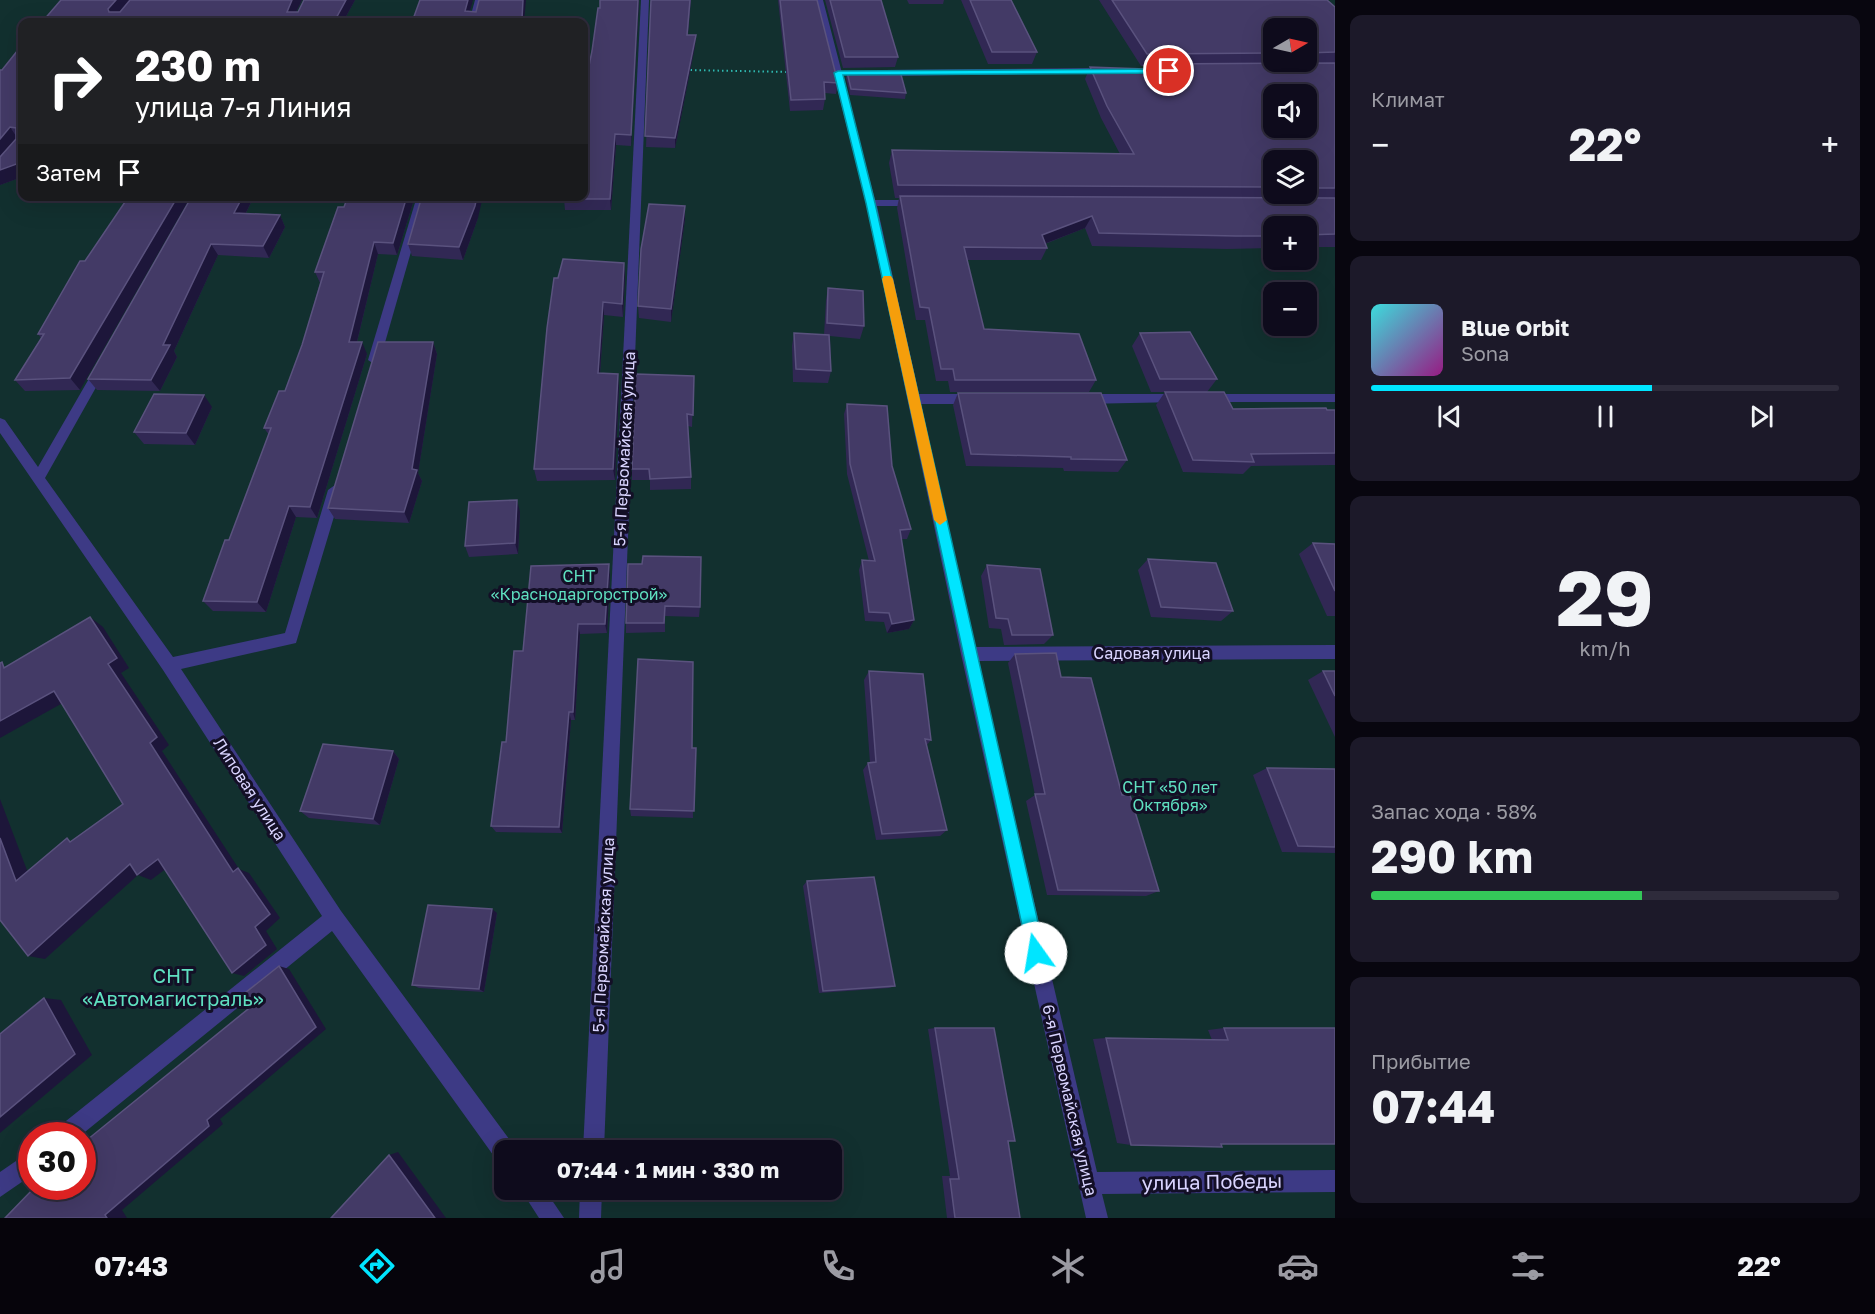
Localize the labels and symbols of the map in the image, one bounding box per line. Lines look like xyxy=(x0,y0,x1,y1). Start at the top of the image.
north arrow xyxy=(1263,18,1317,72)
pin xyxy=(1143,45,1194,96)
street label: 5-я Первомайская улица xyxy=(609,351,639,547)
park label: СНТ «Краснодаргорстрой» xyxy=(491,566,668,604)
street label: Садовая улица xyxy=(1093,643,1211,663)
street label: Липовая улица xyxy=(209,734,291,844)
park label: СНТ «50 лет Октября» xyxy=(1122,777,1218,815)
street label: 5-я Первомайская улица xyxy=(588,837,618,1033)
position arrow xyxy=(1004,921,1068,985)
park label: СНТ «Автомагистраль» xyxy=(82,963,264,1010)
street label: 6-я Первомайская улица xyxy=(1038,1002,1102,1198)
speed limit sign: 30 xyxy=(18,1122,96,1200)
street label: улица Победы xyxy=(1141,1168,1282,1194)

